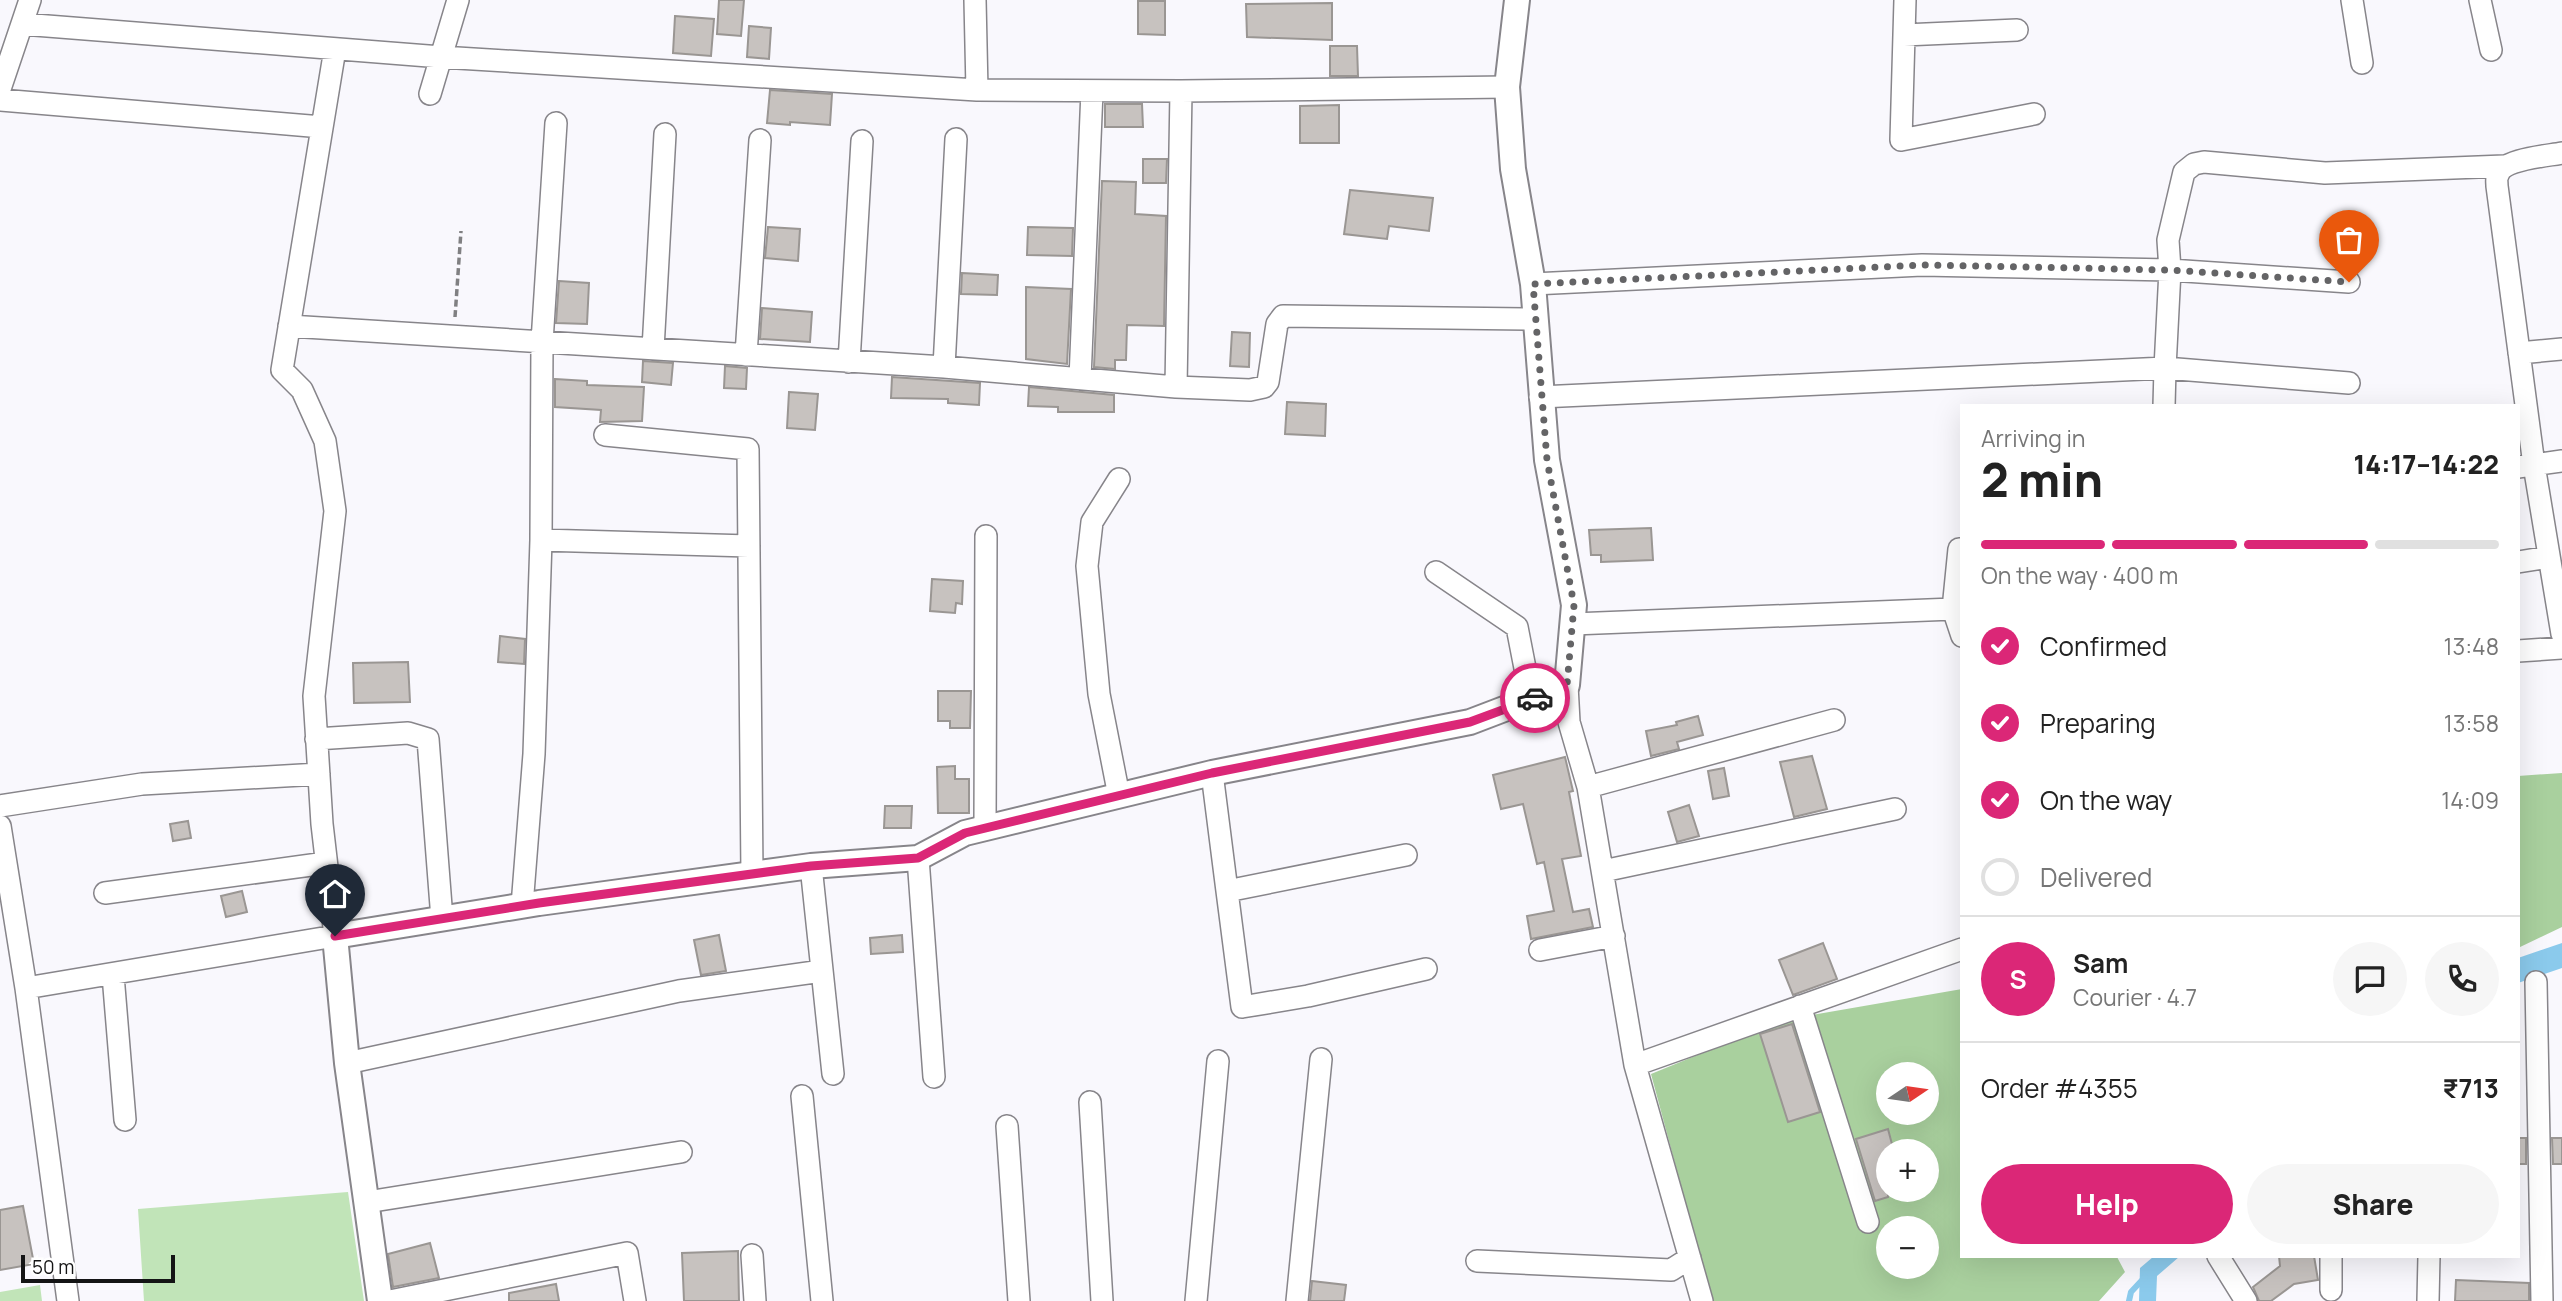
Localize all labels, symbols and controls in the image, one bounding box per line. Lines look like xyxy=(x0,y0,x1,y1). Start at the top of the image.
pin xyxy=(2319,210,2379,282)
icon: bag xyxy=(2330,221,2368,259)
text: Arriving in xyxy=(1981,422,2086,454)
text: 14:17–14:22 xyxy=(2353,446,2499,482)
text: 2 min xyxy=(1981,448,2103,511)
text: On the way · 400 m xyxy=(1981,559,2178,591)
icon: check xyxy=(1981,627,2019,665)
text: Confirmed xyxy=(2040,628,2167,664)
text: 13:48 xyxy=(2444,630,2499,662)
courier xyxy=(1500,663,1570,733)
icon: car xyxy=(1516,679,1554,717)
icon: check xyxy=(1981,704,2019,742)
text: Preparing xyxy=(2040,705,2156,741)
text: 13:58 xyxy=(2444,707,2499,739)
icon: check xyxy=(1981,781,2019,819)
text: On the way xyxy=(2040,782,2172,818)
text: 14:09 xyxy=(2441,784,2499,816)
text: Delivered xyxy=(2040,859,2152,895)
pin xyxy=(305,864,365,936)
icon: home xyxy=(316,875,354,913)
button: chat xyxy=(2333,942,2407,1016)
button: phone xyxy=(2425,942,2499,1016)
text: Sam xyxy=(2073,945,2128,981)
text: S xyxy=(2009,961,2027,997)
text: Courier · 4.7 xyxy=(2073,981,2197,1013)
north arrow xyxy=(1876,1062,1939,1125)
map controls xyxy=(1876,1062,1939,1279)
text: Order #4355 xyxy=(1981,1070,2138,1106)
text: ₹713 xyxy=(2443,1070,2499,1106)
button: + xyxy=(1876,1139,1939,1202)
button: Help xyxy=(1981,1164,2233,1244)
button: Share xyxy=(2247,1164,2499,1244)
button: − xyxy=(1876,1216,1939,1279)
scale bar xyxy=(21,1252,175,1284)
text: 50 m xyxy=(32,1254,74,1280)

